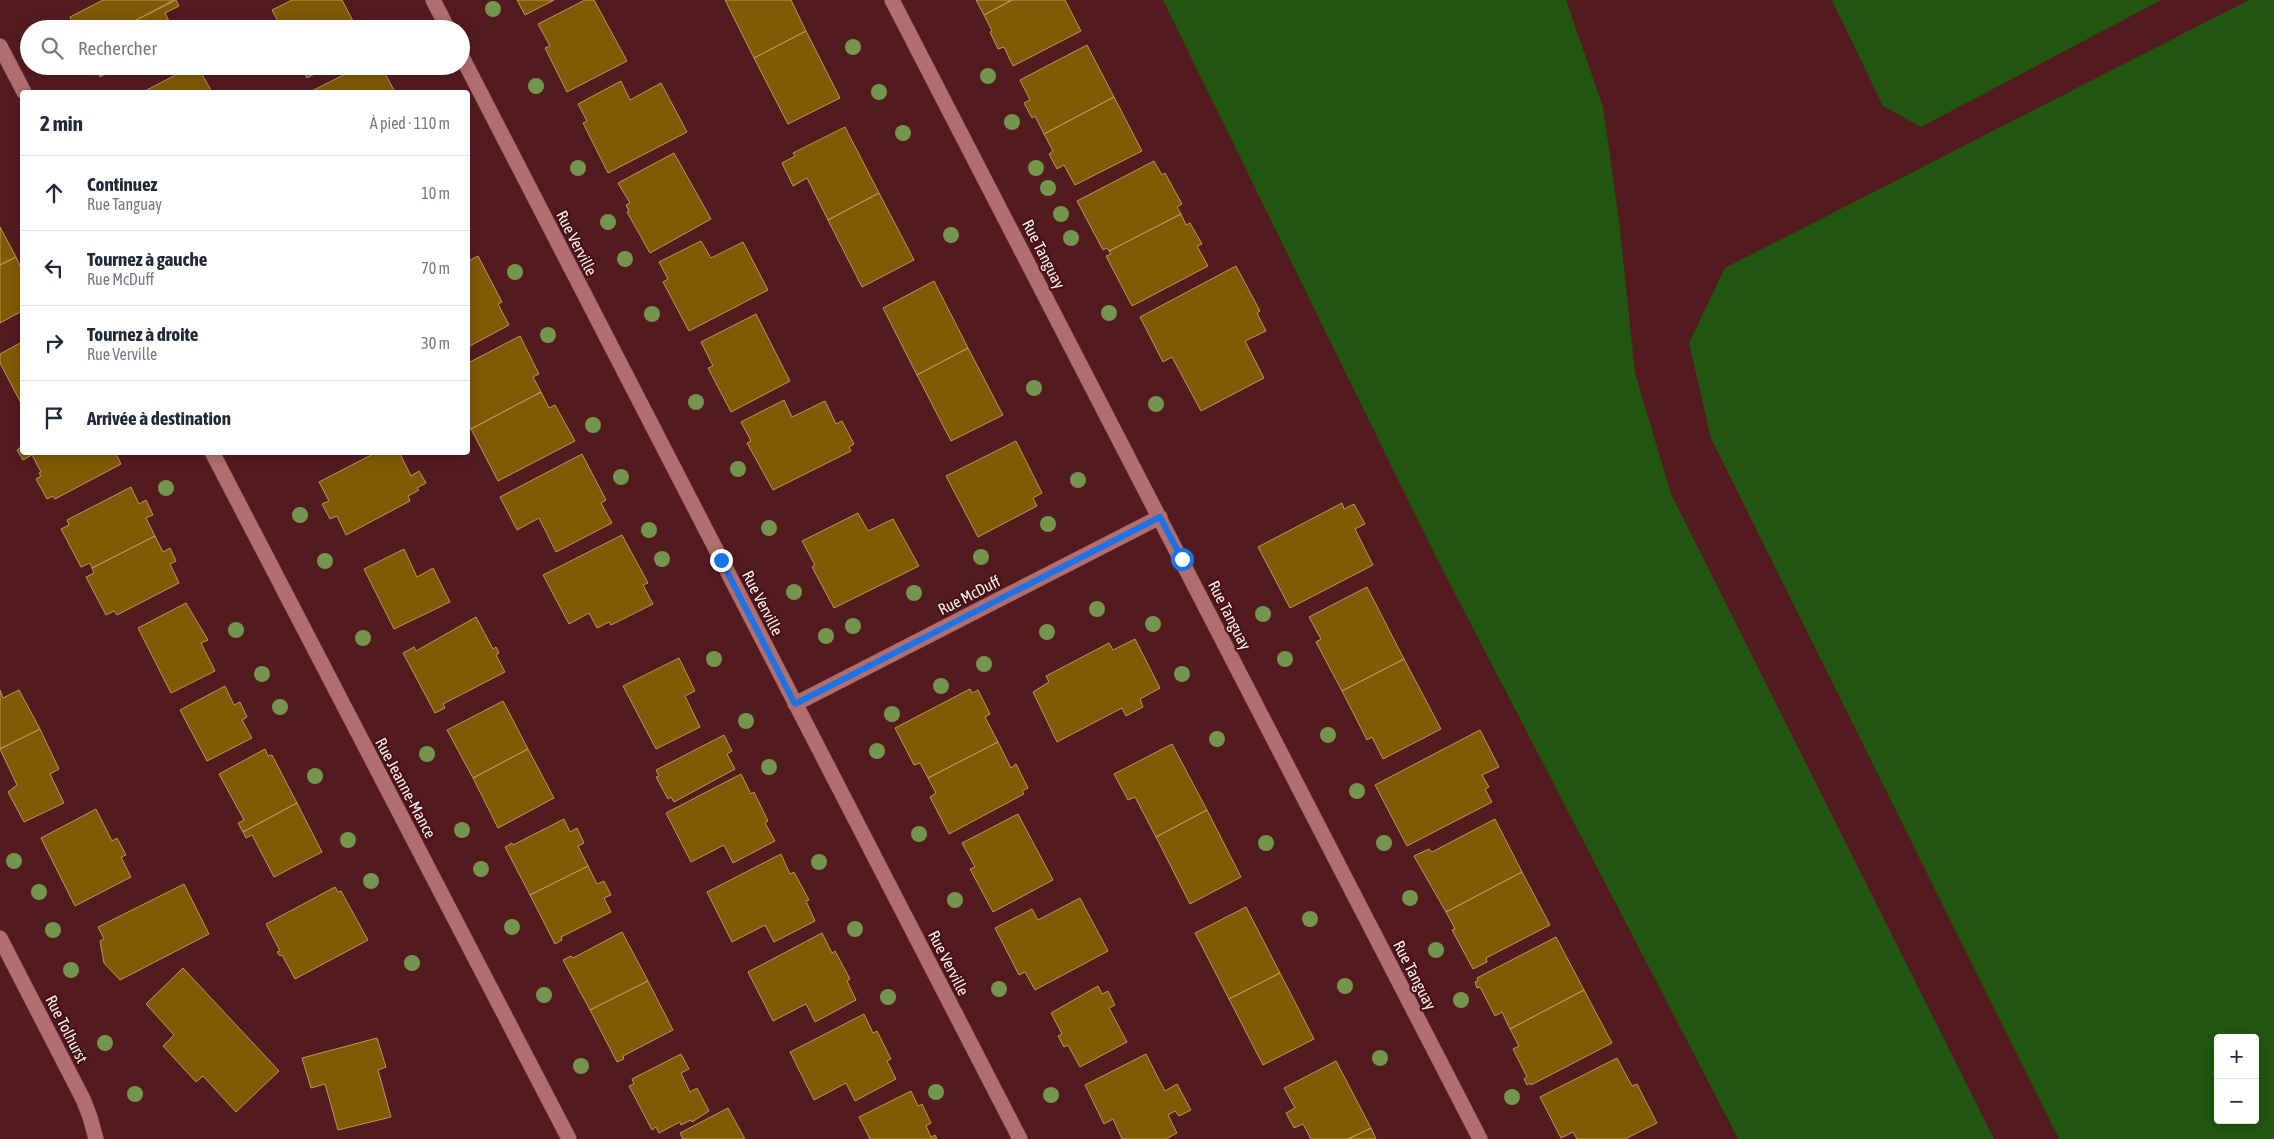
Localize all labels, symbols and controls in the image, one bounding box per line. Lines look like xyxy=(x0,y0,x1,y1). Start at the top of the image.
search box xyxy=(20,20,470,75)
icon: search xyxy=(38,34,66,62)
text: Rechercher xyxy=(78,37,157,59)
text: 2 min xyxy=(40,111,83,135)
text: À pied · 110 m xyxy=(370,114,450,132)
text: Continuez xyxy=(87,173,157,195)
icon: ahead xyxy=(40,179,68,207)
text: 10 m xyxy=(421,184,450,202)
text: Rue Tanguay xyxy=(87,195,162,213)
street label: Rue Verville xyxy=(553,208,601,278)
street label: Rue Tanguay xyxy=(1018,217,1069,292)
text: Tournez à gauche xyxy=(87,248,207,270)
icon: left xyxy=(40,254,68,282)
text: 70 m xyxy=(421,259,450,277)
text: Rue McDuff xyxy=(87,270,154,288)
text: Tournez à droite xyxy=(87,323,198,345)
icon: right xyxy=(40,329,68,357)
text: 30 m xyxy=(421,334,450,352)
text: Rue Verville xyxy=(87,345,157,363)
icon: arrive xyxy=(40,404,68,432)
text: Arrivée à destination xyxy=(87,407,231,429)
route start xyxy=(1171,548,1194,571)
route end xyxy=(710,549,733,572)
street label: Rue Verville xyxy=(739,568,787,638)
street label: Rue McDuff xyxy=(935,572,1003,618)
street label: Rue Tanguay xyxy=(1204,578,1255,653)
street label: Rue Jeanne-Mance xyxy=(372,735,440,841)
street label: Rue Verville xyxy=(925,928,973,998)
street label: Rue Tanguay xyxy=(1389,938,1440,1013)
street label: Rue Tolhurst xyxy=(42,992,92,1066)
map controls xyxy=(2214,1034,2259,1124)
button: + xyxy=(2214,1034,2259,1079)
button: − xyxy=(2214,1079,2259,1124)

